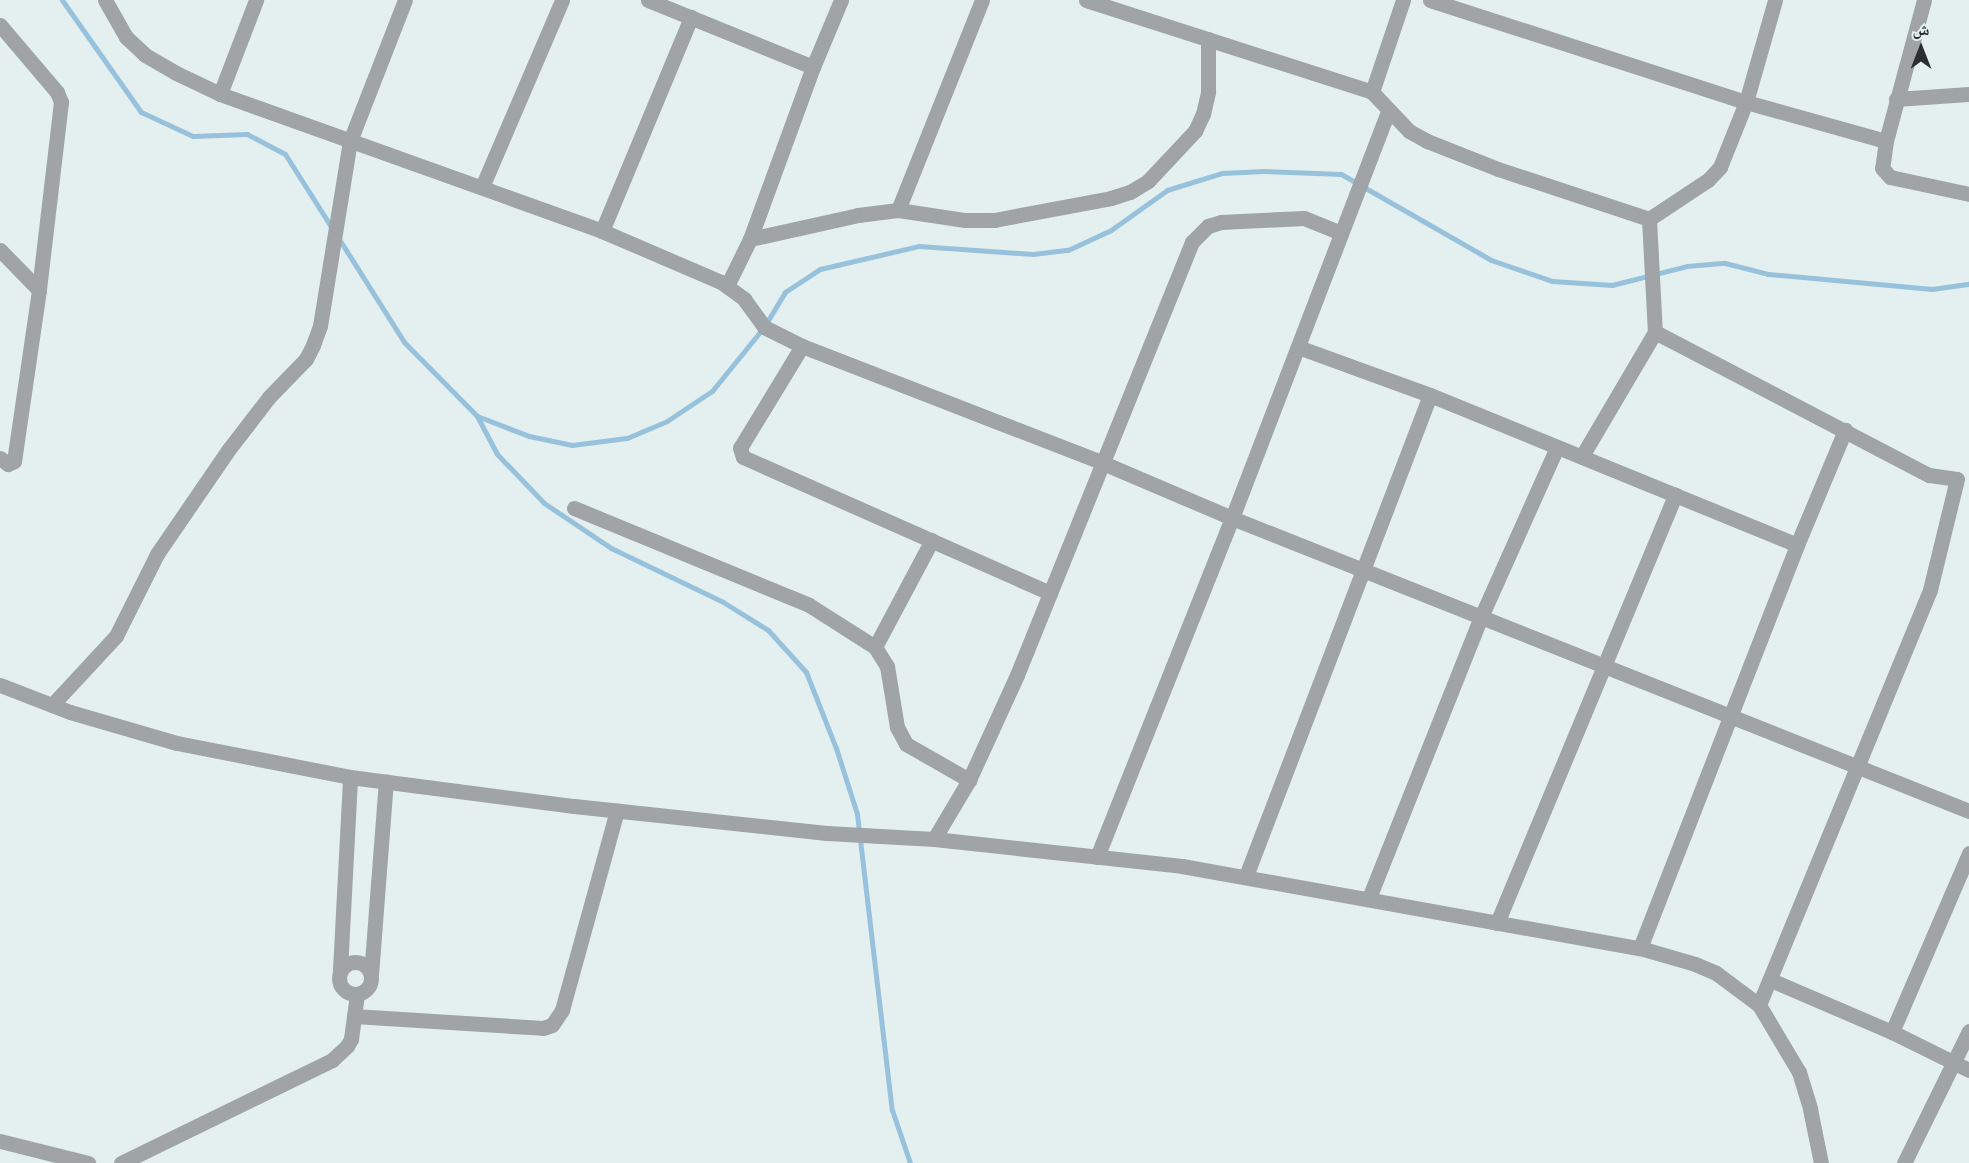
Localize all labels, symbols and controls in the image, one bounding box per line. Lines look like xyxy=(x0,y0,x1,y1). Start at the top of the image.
north arrow xyxy=(1891,18,1951,78)
text: ش xyxy=(1913,20,1929,39)

